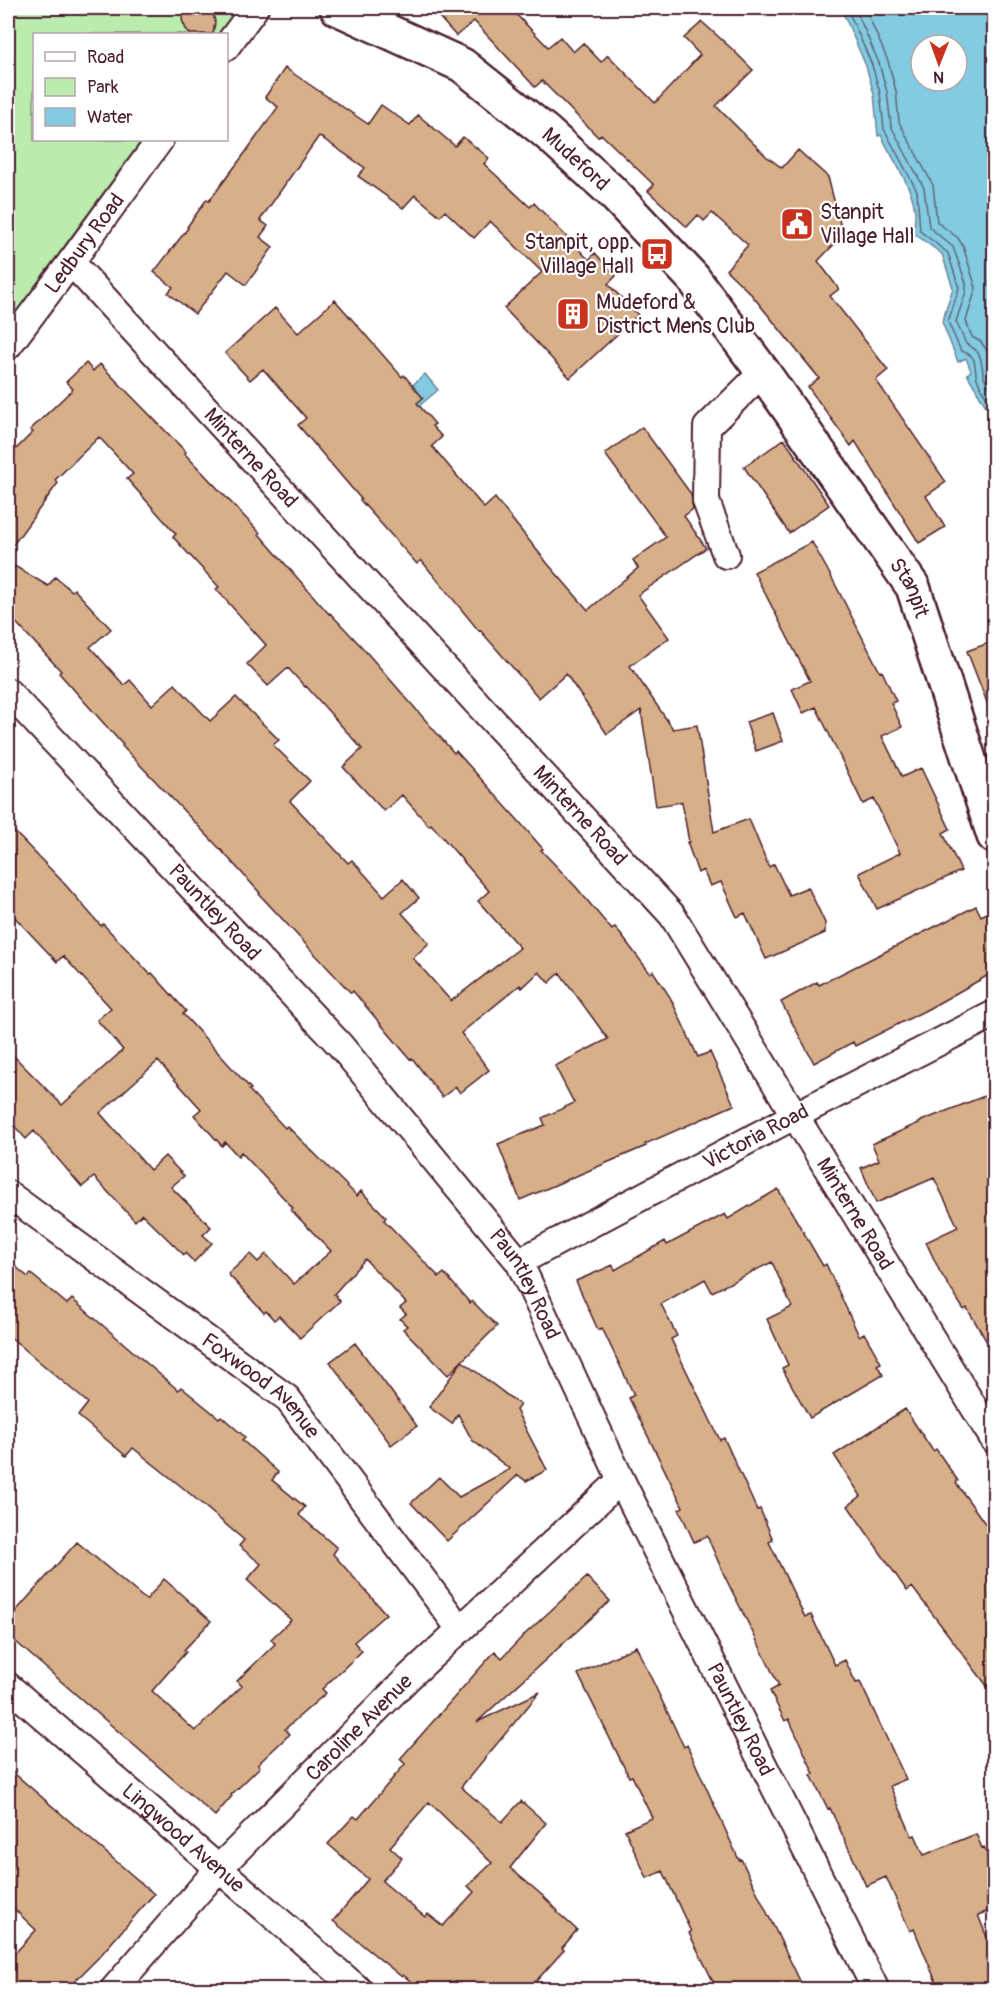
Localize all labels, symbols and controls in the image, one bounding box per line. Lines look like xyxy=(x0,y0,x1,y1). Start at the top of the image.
legend xyxy=(33,33,228,141)
north arrow xyxy=(909,33,969,93)
text: Road xyxy=(87,46,124,69)
text: N xyxy=(933,67,944,87)
text: Park xyxy=(87,76,119,99)
text: Water xyxy=(87,106,133,129)
street label: Mudeford xyxy=(536,122,615,197)
street label: Ledbury Road xyxy=(39,188,131,299)
place label: Stanpit Village Hall xyxy=(820,199,915,250)
public building icon: Stanpit Village Hall xyxy=(779,206,815,242)
place label: Stanpit, opp. Village Hall xyxy=(524,229,634,280)
bus stop icon: Stanpit, opp. Village Hall xyxy=(639,236,675,272)
place label: Mudeford & District Mens Club xyxy=(596,289,755,340)
building icon: Mudeford & District Mens Club xyxy=(555,296,591,332)
street label: Minterne Road xyxy=(198,402,304,514)
street label: Stanpit xyxy=(883,553,935,622)
street label: Minterne Road xyxy=(527,760,633,872)
street label: Pauntley Road xyxy=(162,858,267,966)
street label: Victoria Road xyxy=(698,1098,813,1176)
street label: Minterne Road xyxy=(810,1153,900,1275)
street label: Pauntley Road xyxy=(483,1223,566,1344)
street label: Foxwood Avenue xyxy=(196,1327,326,1445)
street label: Pauntley Road xyxy=(701,1658,780,1781)
street label: Caroline Avenue xyxy=(300,1668,419,1787)
street label: Lingwood Avenue xyxy=(116,1778,251,1899)

